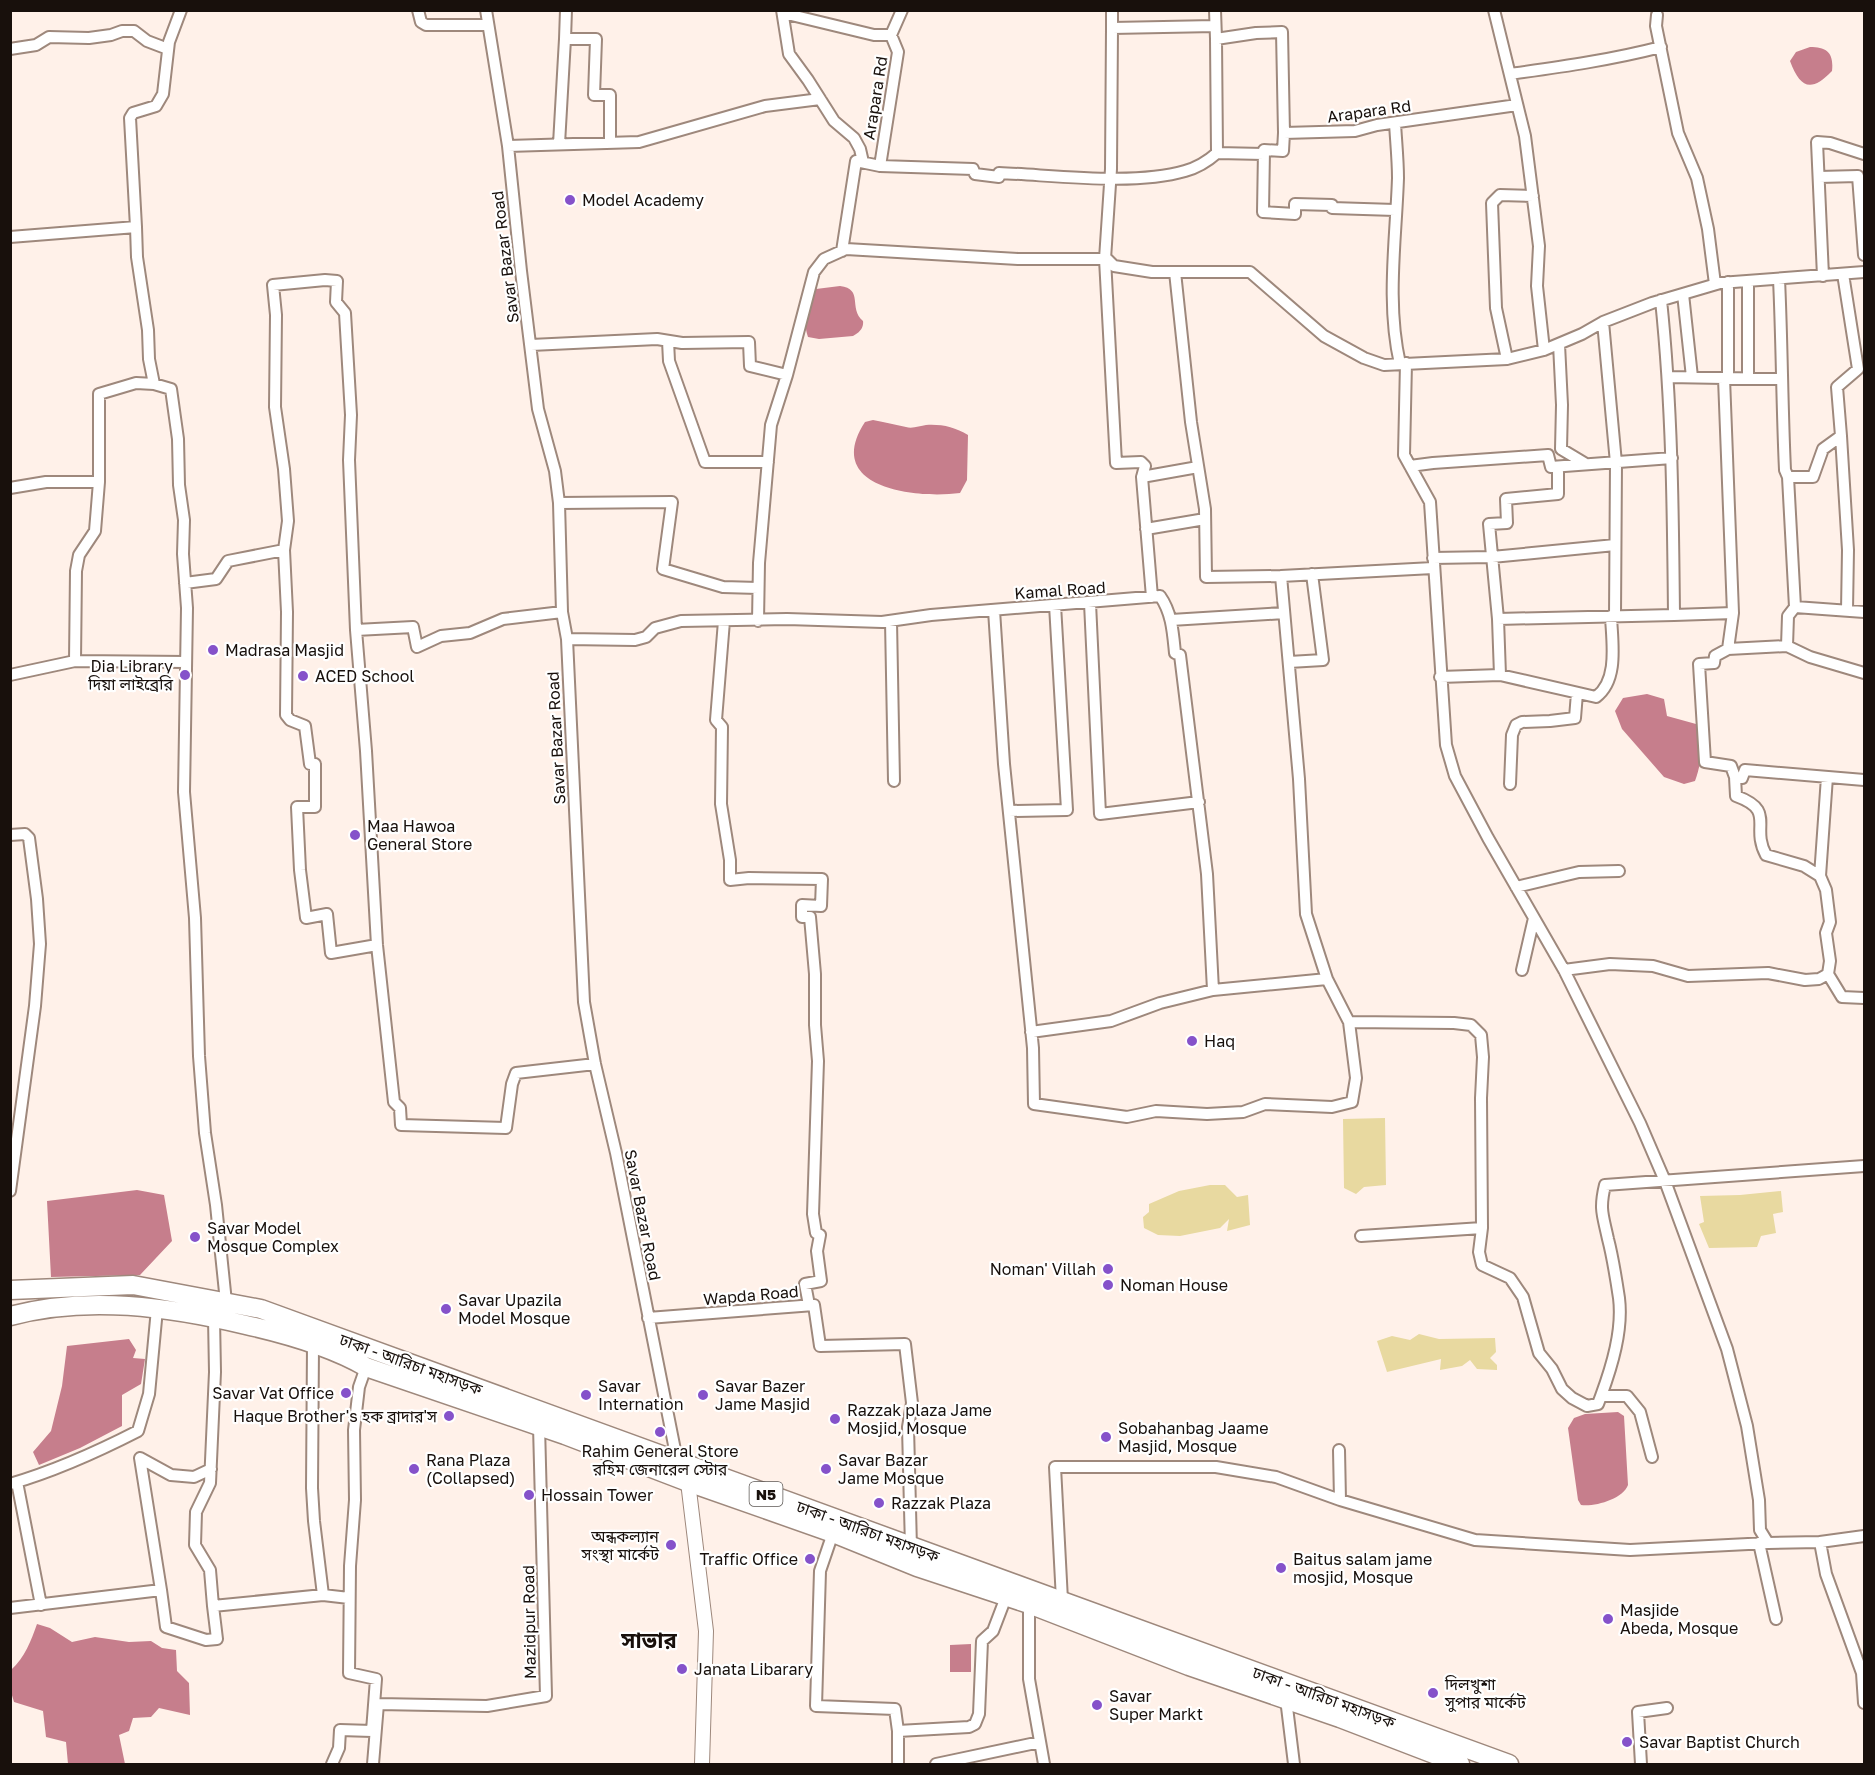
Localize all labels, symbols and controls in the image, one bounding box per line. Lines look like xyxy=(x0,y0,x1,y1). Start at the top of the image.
street label: Arapara Rd xyxy=(859,55,891,141)
street label: Arapara Rd xyxy=(1326,95,1412,127)
street label: Savar Bazar Road xyxy=(487,190,523,324)
place label: Model Academy xyxy=(582,190,704,210)
marker: Model Academy xyxy=(563,193,577,207)
street label: Kamal Road xyxy=(1014,577,1106,603)
place label: Madrasa Masjid xyxy=(225,640,344,660)
marker: Madrasa Masjid xyxy=(206,643,220,657)
place label: Dia Library দিয়া লাইব্রেরি xyxy=(87,656,173,694)
place label: ACED School xyxy=(315,666,414,686)
marker: Dia Library দিয়া লাইব্রেরি xyxy=(178,668,192,682)
marker: ACED School xyxy=(296,669,310,683)
street label: Savar Bazar Road xyxy=(543,671,569,805)
place label: Maa Hawoa General Store xyxy=(367,816,472,854)
marker: Maa Hawoa General Store xyxy=(348,828,362,842)
place label: Haq xyxy=(1204,1031,1235,1051)
marker: Haq xyxy=(1185,1034,1199,1048)
street label: Savar Bazar Road xyxy=(620,1148,666,1282)
place label: Savar Model Mosque Complex xyxy=(207,1218,339,1256)
marker: Savar Model Mosque Complex xyxy=(188,1230,202,1244)
place label: Noman' Villah xyxy=(990,1259,1096,1279)
marker: Noman' Villah xyxy=(1101,1262,1115,1276)
place label: Noman House xyxy=(1120,1275,1228,1295)
marker: Noman House xyxy=(1101,1278,1115,1292)
street label: Wapda Road xyxy=(702,1281,800,1309)
place label: Savar Upazila Model Mosque xyxy=(458,1290,570,1328)
marker: Savar Upazila Model Mosque xyxy=(439,1302,453,1316)
street label: ঢাকা - আরিচা মহাসড়ক xyxy=(336,1329,486,1399)
place label: Savar Internation xyxy=(598,1376,683,1414)
place label: Savar Bazer Jame Masjid xyxy=(715,1376,810,1414)
place label: Savar Vat Office xyxy=(212,1383,334,1403)
marker: Savar Vat Office xyxy=(339,1386,353,1400)
marker: Savar Internation xyxy=(579,1388,593,1402)
marker: Savar Bazer Jame Masjid xyxy=(696,1388,710,1402)
place label: Razzak plaza Jame Mosjid, Mosque xyxy=(847,1400,992,1438)
place label: Haque Brother's হক ব্রাদার'স xyxy=(233,1406,438,1426)
marker: Haque Brother's হক ব্রাদার'স xyxy=(442,1409,456,1423)
marker: Razzak plaza Jame Mosjid, Mosque xyxy=(828,1412,842,1426)
place label: Sobahanbag Jaame Masjid, Mosque xyxy=(1118,1418,1269,1456)
marker: Rahim General Store রহিম জেনারেল স্টোর xyxy=(653,1425,667,1439)
marker: Sobahanbag Jaame Masjid, Mosque xyxy=(1099,1430,1113,1444)
place label: Rahim General Store রহিম জেনারেল স্টোর xyxy=(581,1441,739,1479)
place label: Rana Plaza (Collapsed) xyxy=(426,1450,515,1488)
place label: Savar Bazar Jame Mosque xyxy=(838,1450,944,1488)
marker: Rana Plaza (Collapsed) xyxy=(407,1462,421,1476)
marker: Savar Bazar Jame Mosque xyxy=(819,1462,833,1476)
road number: N5 xyxy=(750,1482,783,1506)
place label: Hossain Tower xyxy=(541,1485,653,1505)
marker: Hossain Tower xyxy=(522,1488,536,1502)
place label: Razzak Plaza xyxy=(891,1493,991,1513)
street label: ঢাকা - আরিচা মহাসড়ক xyxy=(793,1496,943,1566)
marker: Razzak Plaza xyxy=(872,1496,886,1510)
place label: অন্ধকল্যান সংস্থা মার্কেট xyxy=(581,1526,659,1564)
marker: অন্ধকল্যান সংস্থা মার্কেট xyxy=(664,1538,678,1552)
place label: Traffic Office xyxy=(700,1549,798,1569)
place label: Baitus salam jame mosjid, Mosque xyxy=(1293,1549,1432,1587)
marker: Traffic Office xyxy=(803,1552,817,1566)
marker: Baitus salam jame mosjid, Mosque xyxy=(1274,1561,1288,1575)
street label: Mazidpur Road xyxy=(518,1565,540,1679)
place label: Masjide Abeda, Mosque xyxy=(1620,1600,1738,1638)
marker: Masjide Abeda, Mosque xyxy=(1601,1612,1615,1626)
district label: সাভার xyxy=(620,1626,677,1653)
place label: Janata Libarary xyxy=(694,1659,813,1679)
marker: Janata Libarary xyxy=(675,1662,689,1676)
street label: ঢাকা - আরিচা মহাসড়ক xyxy=(1249,1662,1399,1732)
place label: দিলখুশা সুপার মার্কেট xyxy=(1444,1674,1526,1712)
place label: Savar Super Markt xyxy=(1109,1686,1203,1724)
marker: দিলখুশা সুপার মার্কেট xyxy=(1426,1686,1440,1700)
marker: Savar Super Markt xyxy=(1090,1698,1104,1712)
place label: Savar Baptist Church xyxy=(1639,1732,1800,1752)
marker: Savar Baptist Church xyxy=(1620,1735,1634,1749)

